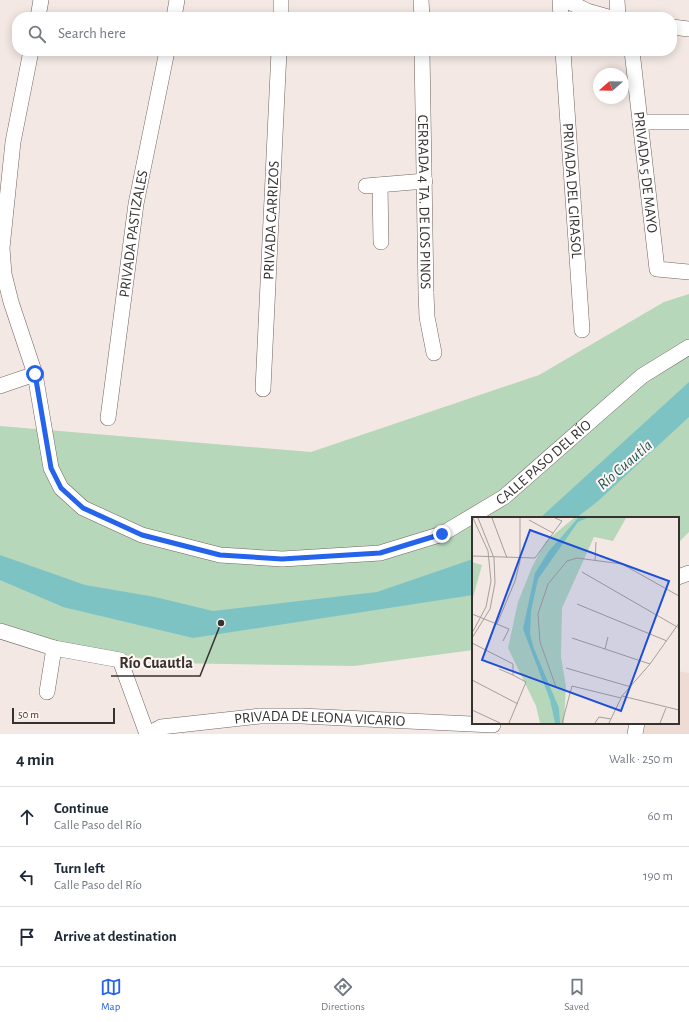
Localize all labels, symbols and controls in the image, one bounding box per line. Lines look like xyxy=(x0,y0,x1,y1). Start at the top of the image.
search box xyxy=(12,12,677,56)
icon: search xyxy=(26,23,48,45)
text: Search here xyxy=(58,26,126,41)
north arrow xyxy=(593,68,629,104)
street label: PRIVADA 5 DE MAYO xyxy=(631,111,660,234)
street label: CERRADA 4 TA. DE LOS PINOS xyxy=(415,115,433,289)
street label: PRIVADA DEL GIRASOL xyxy=(560,122,584,260)
street label: PRIVADA CARRIZOS xyxy=(261,160,282,280)
street label: PRIVADA PASTIZALES xyxy=(117,169,151,298)
route start xyxy=(26,365,44,383)
street label: CALLE PASO DEL RÍO xyxy=(494,417,594,508)
water label: Río Cuautla xyxy=(594,437,655,493)
inset map xyxy=(472,517,679,724)
route end xyxy=(433,525,451,543)
callout: Río Cuautla xyxy=(111,648,200,676)
text: Río Cuautla xyxy=(119,655,193,671)
scale bar xyxy=(12,706,115,725)
text: 50 m xyxy=(18,709,39,720)
street label: PRIVADA DE LEONA VICARIO xyxy=(233,709,405,729)
text: 4 min xyxy=(16,751,54,768)
text: Walk · 250 m xyxy=(609,753,673,766)
text: Continue xyxy=(54,801,109,816)
icon: ahead xyxy=(16,806,38,828)
text: 60 m xyxy=(647,810,673,823)
text: Calle Paso del Río xyxy=(54,819,142,832)
text: Turn left xyxy=(54,861,105,876)
icon: left xyxy=(16,866,38,888)
text: 190 m xyxy=(643,870,673,883)
text: Calle Paso del Río xyxy=(54,879,142,892)
icon: arrive xyxy=(16,926,38,948)
text: Arrive at destination xyxy=(54,929,177,944)
tab: Map xyxy=(100,976,122,1013)
tab: Directions xyxy=(321,976,365,1013)
tab: Saved xyxy=(564,976,589,1013)

